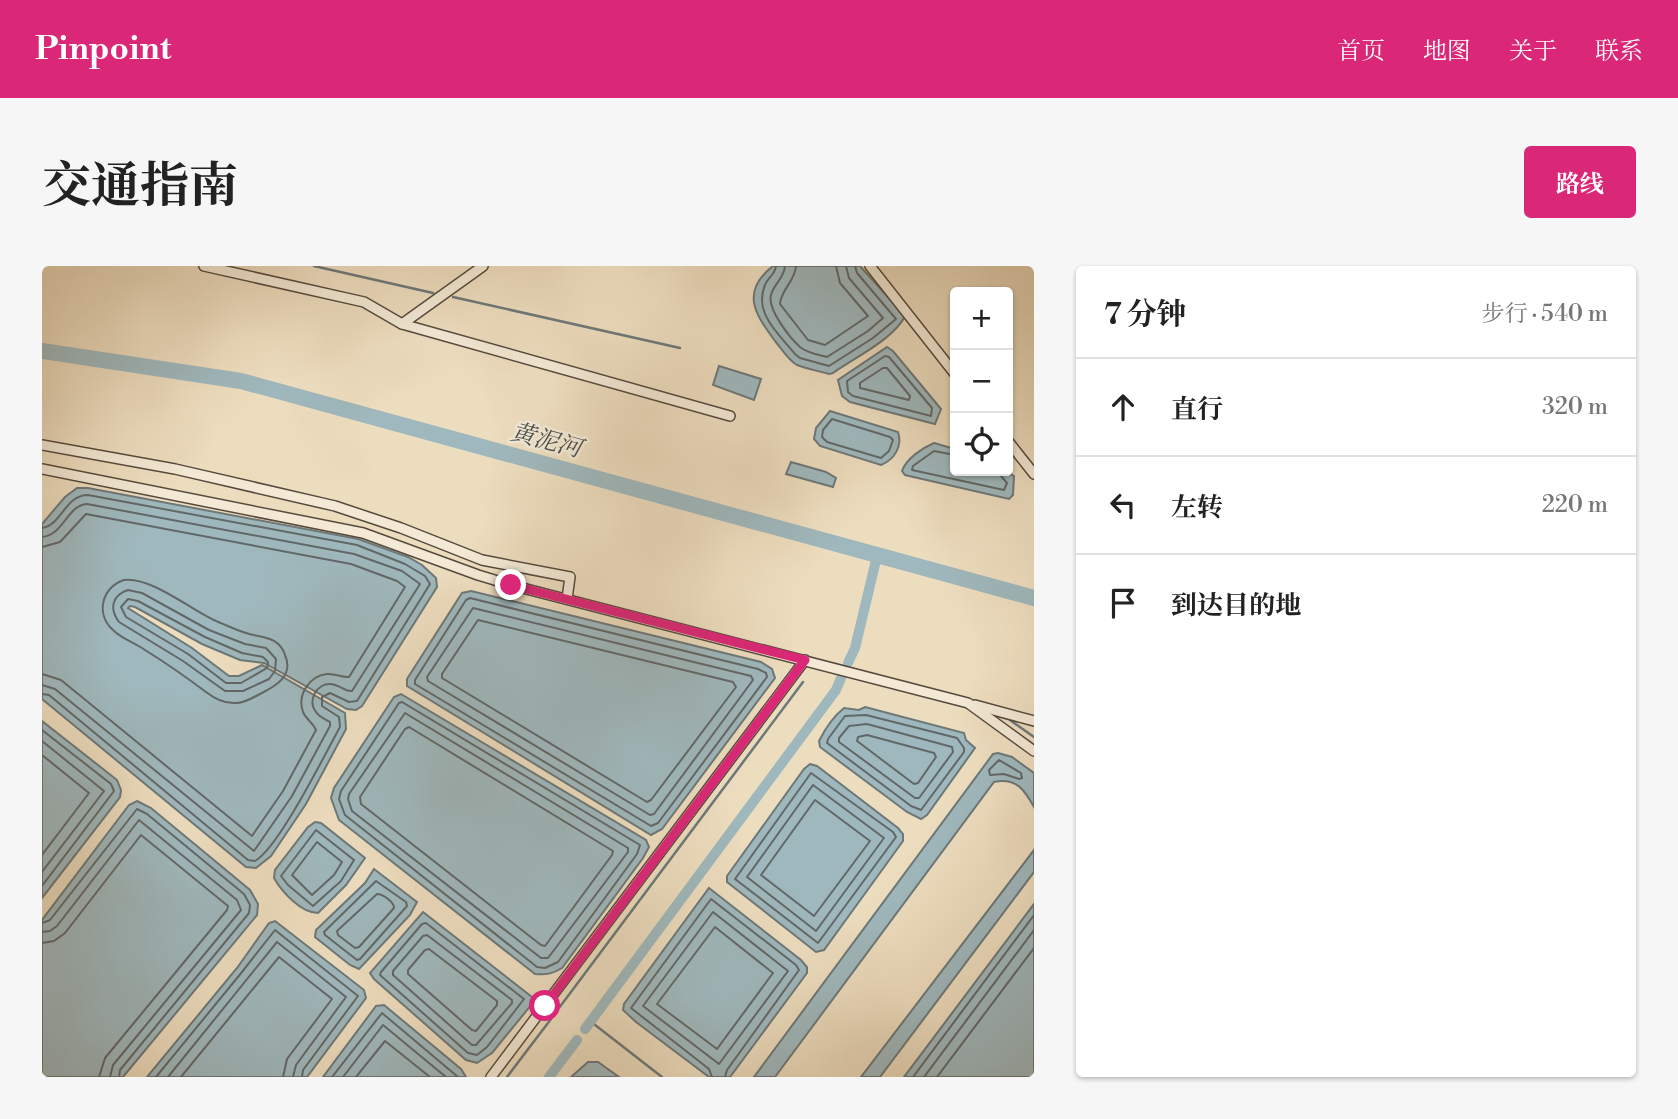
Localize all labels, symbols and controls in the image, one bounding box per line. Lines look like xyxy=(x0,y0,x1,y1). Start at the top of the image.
text: Pinpoint xyxy=(35,29,172,70)
text: 首页 xyxy=(1337,37,1385,67)
text: 地图 xyxy=(1423,37,1471,67)
text: 关于 xyxy=(1509,37,1557,67)
text: 联系 xyxy=(1595,37,1643,67)
button: 路线 xyxy=(1524,146,1636,218)
text: 交通指南 xyxy=(42,157,238,218)
map controls xyxy=(950,287,1013,476)
button: + xyxy=(950,287,1013,350)
text: 7 分钟 xyxy=(1104,296,1187,334)
text: 步行 · 540 m xyxy=(1482,300,1608,328)
button: − xyxy=(950,350,1013,413)
icon: ahead xyxy=(1104,388,1142,426)
text: 320 m xyxy=(1542,393,1608,421)
text: 直行 xyxy=(1171,394,1223,426)
button: locate xyxy=(950,413,1013,476)
water label: 黄泥河 xyxy=(507,417,589,466)
icon: left xyxy=(1104,486,1142,524)
text: 220 m xyxy=(1542,491,1608,519)
text: 左转 xyxy=(1171,492,1223,524)
route end xyxy=(495,569,526,600)
icon: arrive xyxy=(1104,584,1142,622)
text: 到达目的地 xyxy=(1171,590,1301,622)
route start xyxy=(529,990,560,1021)

